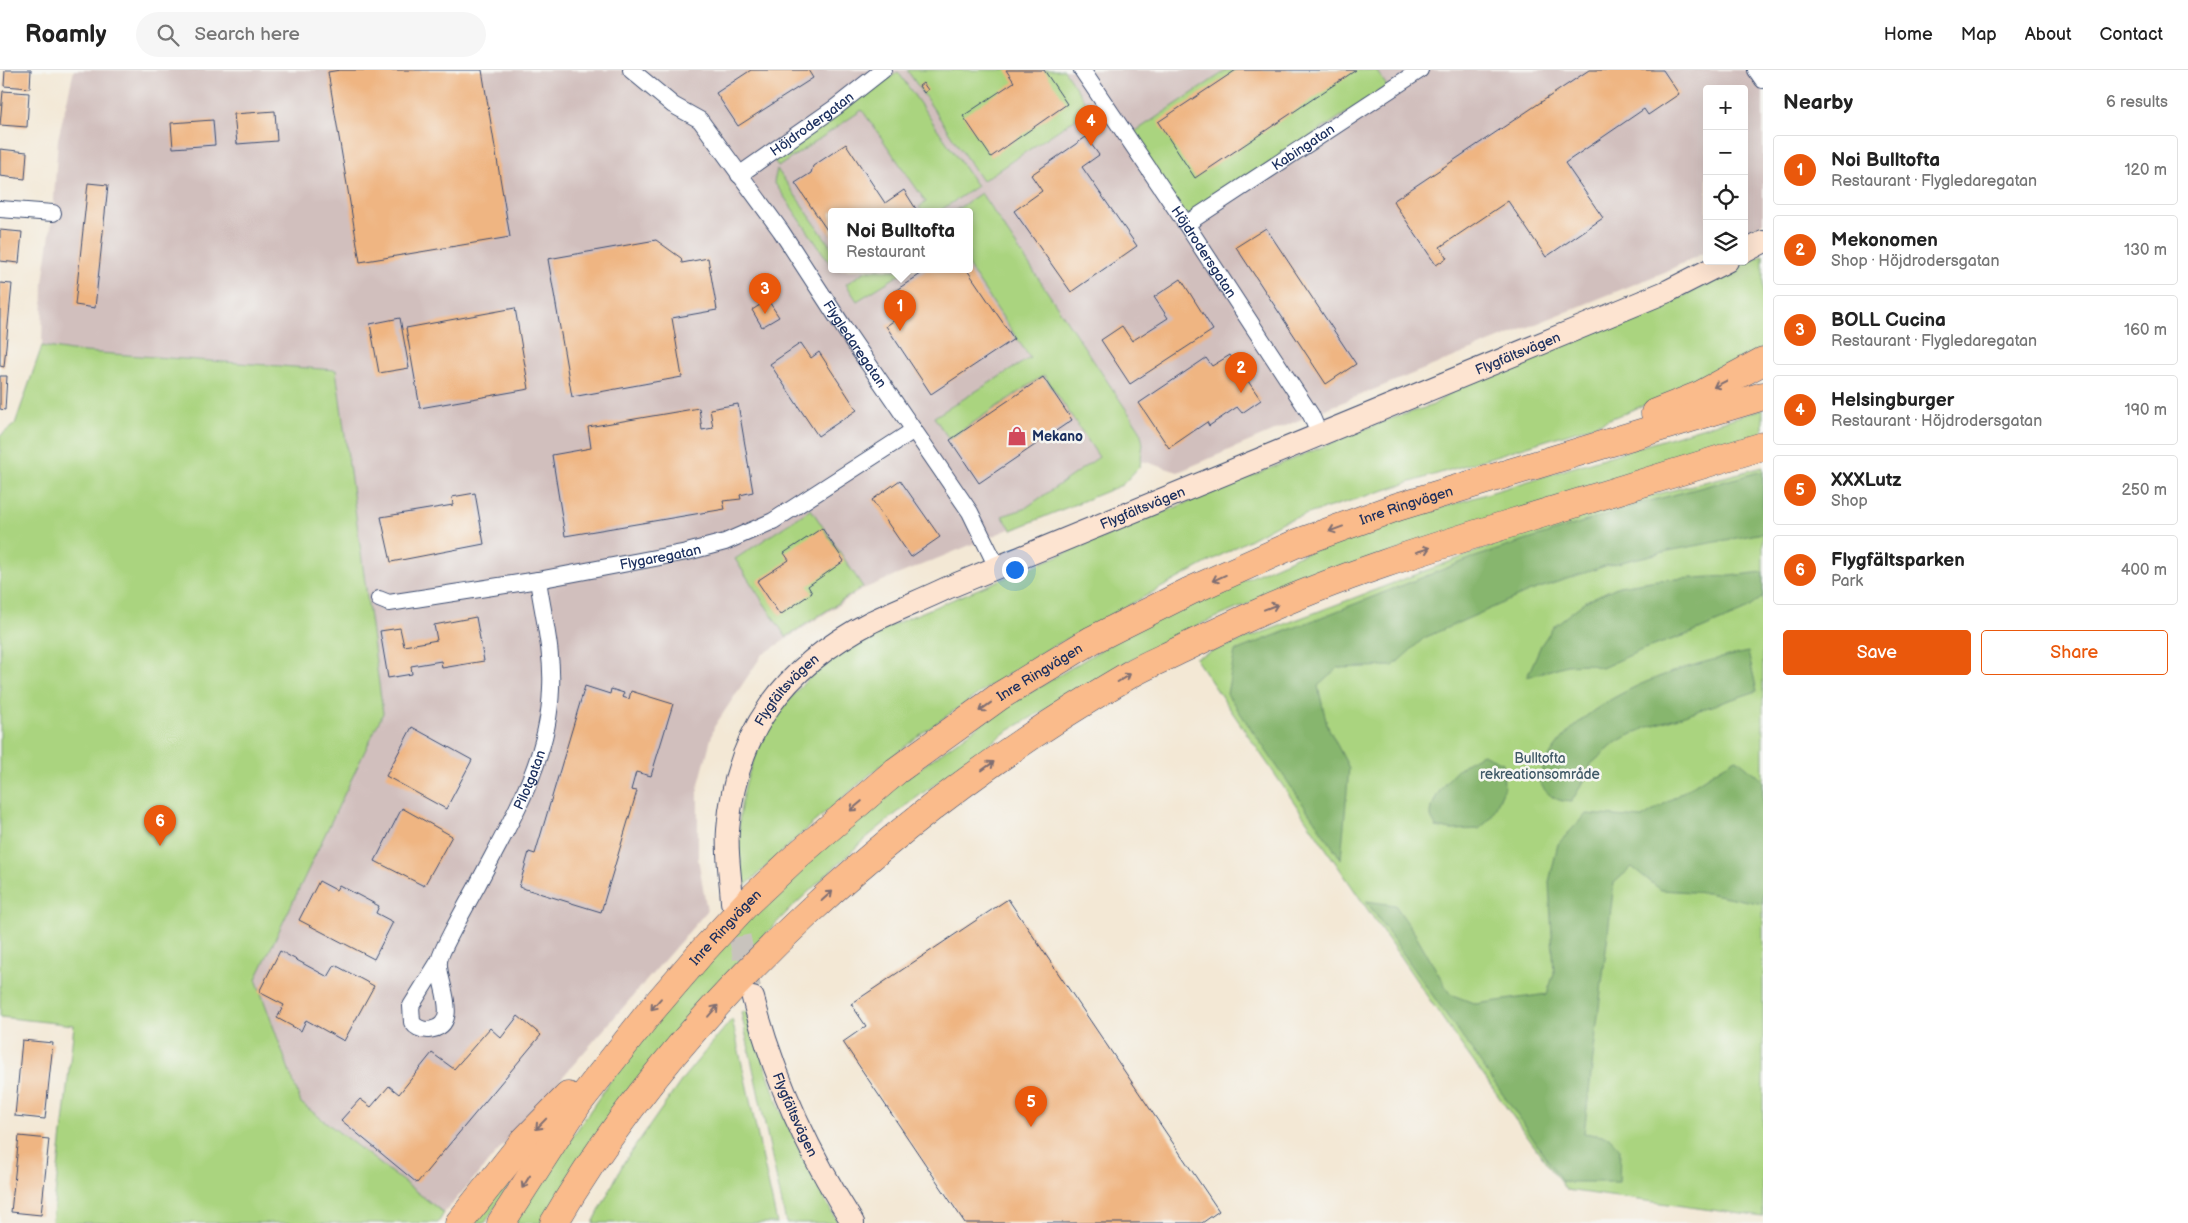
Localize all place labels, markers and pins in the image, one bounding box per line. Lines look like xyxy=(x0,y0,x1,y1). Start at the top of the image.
pin: 4 xyxy=(1075,105,1107,146)
pin: 3 xyxy=(749,273,781,314)
pin: 1 xyxy=(884,290,916,331)
pin: 2 xyxy=(1225,352,1257,393)
shop icon: Mekano xyxy=(1006,425,1028,447)
place label: Mekano xyxy=(1032,428,1083,445)
pin: 6 xyxy=(144,805,176,846)
pin: 5 xyxy=(1015,1086,1047,1127)

